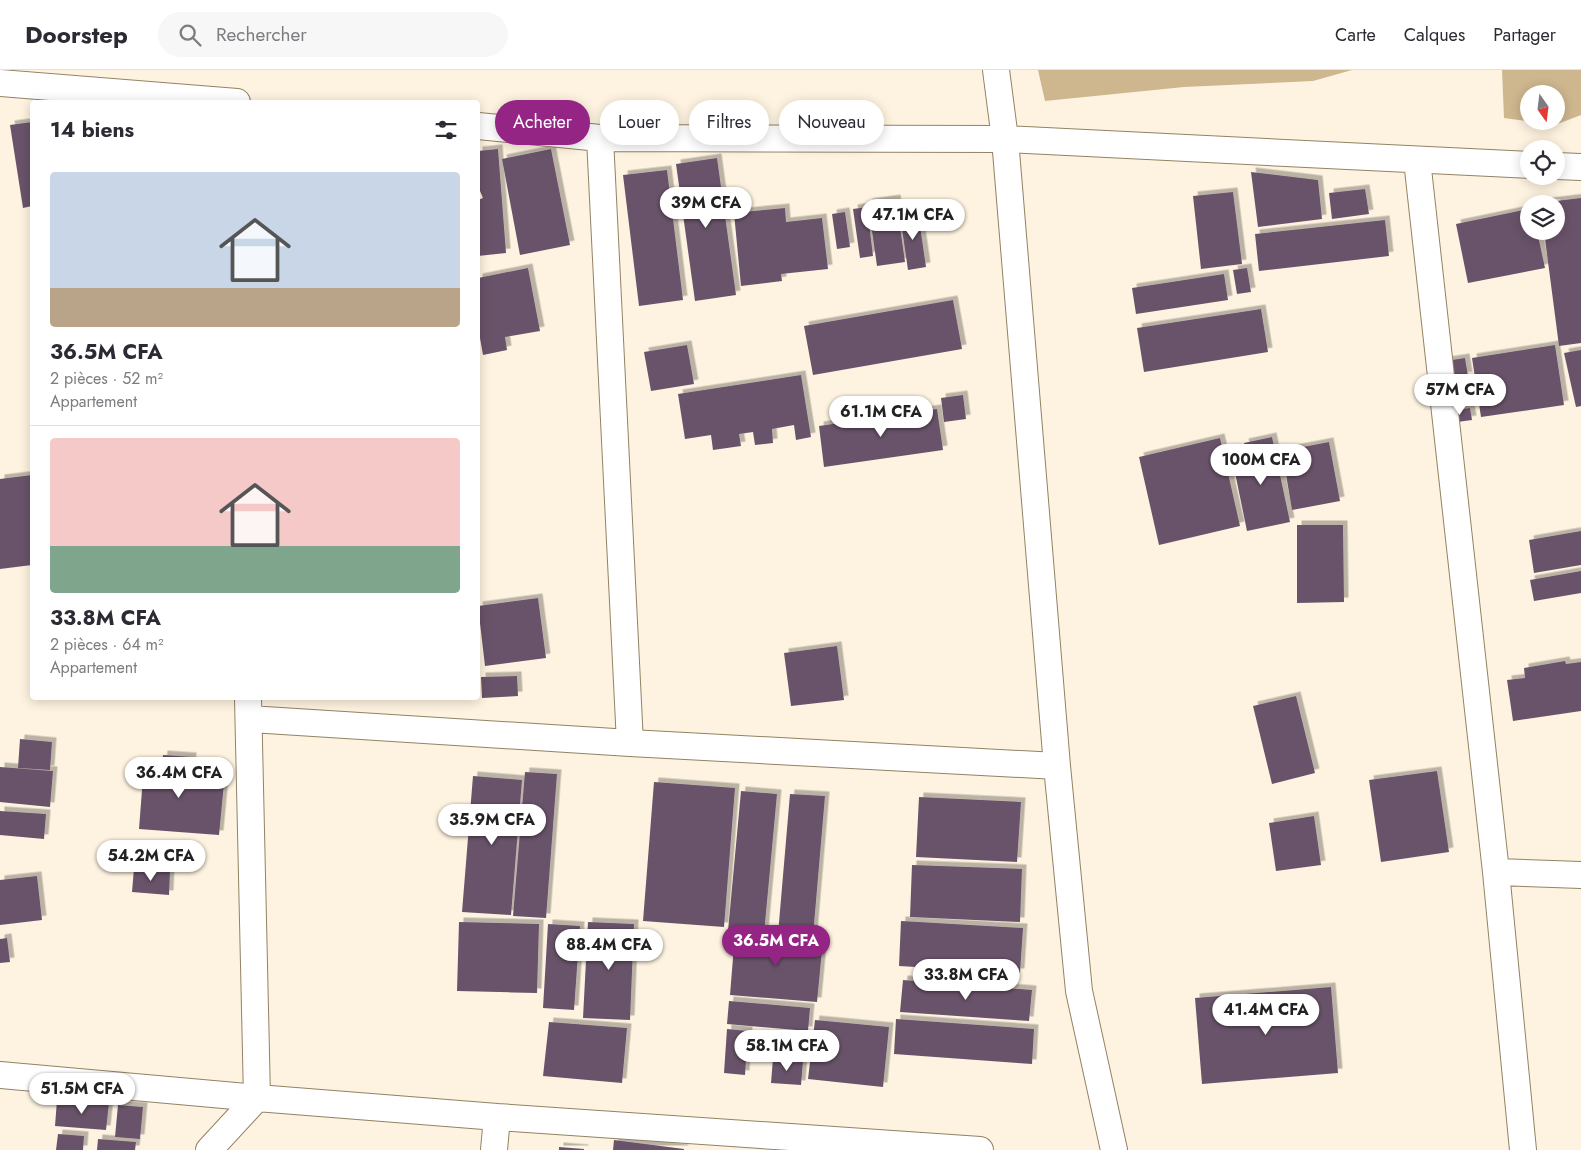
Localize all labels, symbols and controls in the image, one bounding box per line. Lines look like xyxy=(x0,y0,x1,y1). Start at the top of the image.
search box xyxy=(158,12,508,57)
text: Doorstep xyxy=(25,17,128,52)
icon: search xyxy=(176,21,204,49)
text: Rechercher xyxy=(216,21,307,48)
text: Carte xyxy=(1335,22,1376,48)
text: Calques xyxy=(1404,22,1465,48)
text: Partager xyxy=(1493,22,1556,48)
north arrow xyxy=(1520,85,1565,130)
map controls xyxy=(1520,85,1565,240)
chip: Acheter xyxy=(495,100,590,145)
chip: Louer xyxy=(600,100,679,145)
chip: Filtres xyxy=(689,100,769,145)
chip: Nouveau xyxy=(779,100,884,145)
text: 14 biens xyxy=(50,115,134,145)
icon: filters xyxy=(432,116,460,144)
button: locate xyxy=(1520,140,1565,185)
pin: 39M CFA xyxy=(660,186,752,229)
text: 39M CFA xyxy=(671,191,741,214)
button: layers xyxy=(1520,195,1565,240)
pin: 47.1M CFA xyxy=(856,198,970,241)
text: 47.1M CFA xyxy=(872,203,954,226)
icon: home xyxy=(210,205,300,295)
text: 36.5M CFA xyxy=(50,337,163,367)
text: 2 pièces · 52 m² xyxy=(50,367,163,390)
pin: 57M CFA xyxy=(1414,374,1506,416)
text: 57M CFA xyxy=(1425,378,1495,401)
text: Appartement xyxy=(50,390,137,413)
pin: 61.1M CFA xyxy=(824,396,938,438)
text: 61.1M CFA xyxy=(840,400,922,423)
pin: 100M CFA xyxy=(1209,444,1313,486)
text: 100M CFA xyxy=(1221,448,1301,471)
icon: home xyxy=(210,470,300,560)
text: 33.8M CFA xyxy=(50,603,161,633)
text: 2 pièces · 64 m² xyxy=(50,633,164,656)
text: Appartement xyxy=(50,656,137,679)
pin: 36.4M CFA xyxy=(122,756,236,799)
text: 36.4M CFA xyxy=(136,761,222,784)
pin: 35.9M CFA xyxy=(435,804,549,846)
text: 35.9M CFA xyxy=(449,808,535,831)
pin: 54.2M CFA xyxy=(94,840,208,882)
text: 54.2M CFA xyxy=(108,844,194,867)
pin: 36.5M CFA xyxy=(719,924,833,967)
pin: 88.4M CFA xyxy=(552,928,666,971)
text: 36.5M CFA xyxy=(733,929,819,952)
text: 88.4M CFA xyxy=(566,933,652,956)
pin: 33.8M CFA xyxy=(909,958,1023,1001)
text: 33.8M CFA xyxy=(924,963,1008,986)
pin: 41.4M CFA xyxy=(1209,994,1323,1036)
text: 41.4M CFA xyxy=(1223,998,1309,1021)
pin: 58.1M CFA xyxy=(730,1030,844,1072)
text: 58.1M CFA xyxy=(745,1034,829,1057)
pin: 51.5M CFA xyxy=(25,1072,139,1115)
text: 51.5M CFA xyxy=(40,1077,124,1100)

